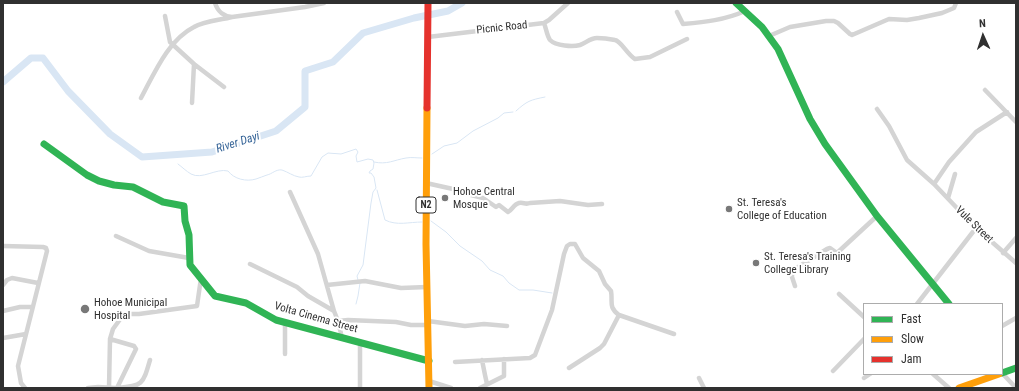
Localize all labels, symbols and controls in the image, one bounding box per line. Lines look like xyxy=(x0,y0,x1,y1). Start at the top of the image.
north arrow xyxy=(963,16,1003,56)
text: N xyxy=(979,17,986,30)
street label: Picnic Road xyxy=(476,19,528,37)
water label: River Dayi xyxy=(214,129,262,157)
place label: Hohoe Central Mosque xyxy=(453,185,515,211)
marker: Hohoe Central Mosque xyxy=(440,193,450,203)
place label: St. Teresa's College of Education xyxy=(737,196,827,222)
road number: N2 xyxy=(416,197,436,213)
marker: St. Teresa's College of Education xyxy=(724,204,734,214)
street label: Vule Street xyxy=(952,204,996,246)
place label: St. Teresa's Training College Library xyxy=(764,250,851,276)
marker: St. Teresa's Training College Library xyxy=(751,258,761,268)
place label: Hohoe Municipal Hospital xyxy=(94,296,167,322)
street label: Volta Cinema Street xyxy=(273,300,359,336)
marker: Hohoe Municipal Hospital xyxy=(79,303,91,315)
legend xyxy=(863,303,1003,375)
text: Fast xyxy=(901,312,921,326)
text: Slow xyxy=(901,332,924,346)
text: Jam xyxy=(901,352,922,366)

